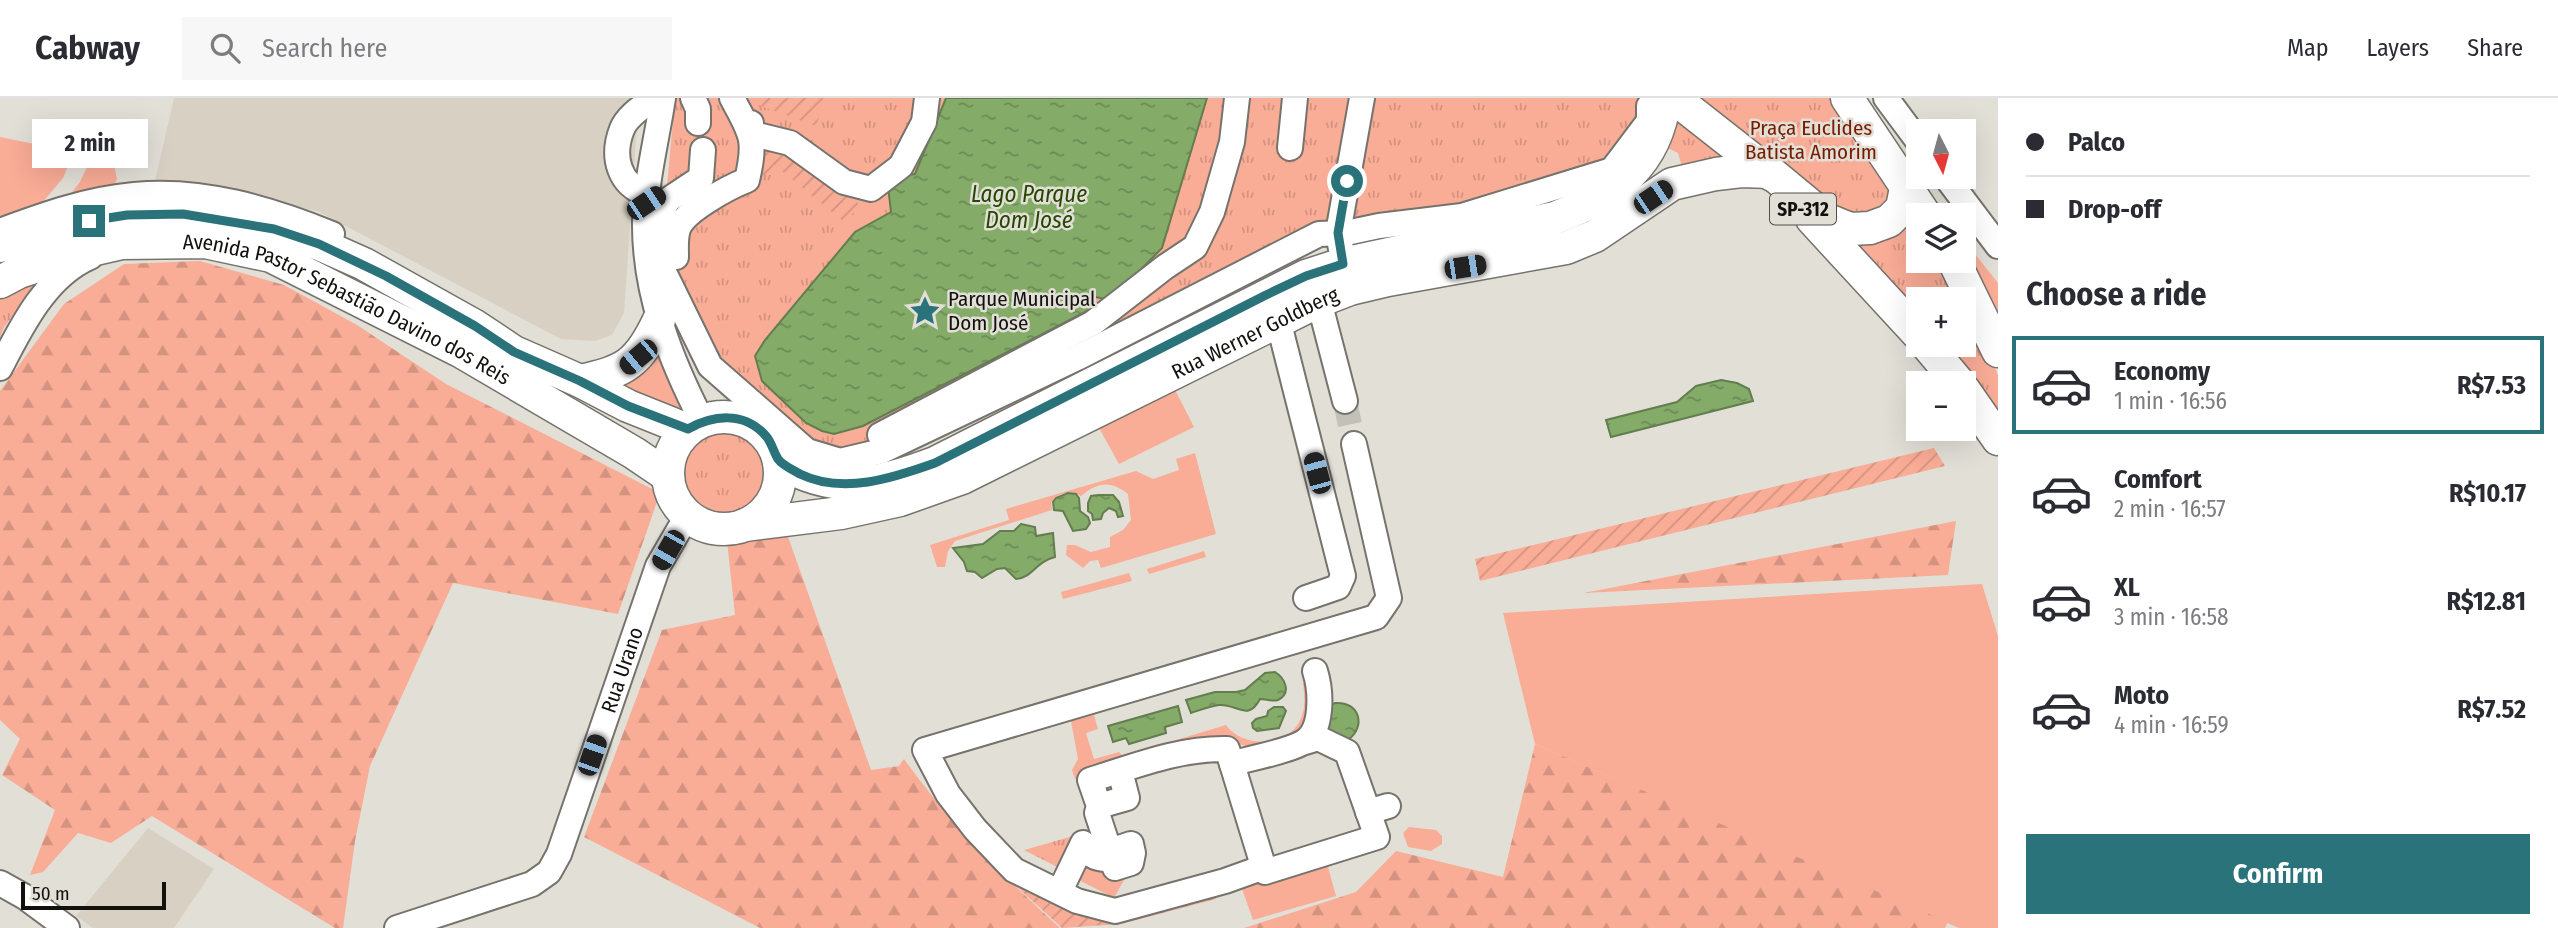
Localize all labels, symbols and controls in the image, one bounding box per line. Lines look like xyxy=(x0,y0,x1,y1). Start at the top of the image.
search box xyxy=(182,17,672,80)
text: Cabway xyxy=(35,28,140,68)
icon: search xyxy=(206,29,244,67)
text: Search here xyxy=(262,33,387,64)
text: Map xyxy=(2287,34,2329,62)
text: Layers xyxy=(2367,34,2429,62)
text: Share xyxy=(2467,34,2523,62)
park label: Praça Euclides Batista Amorim xyxy=(1745,115,1877,165)
north arrow xyxy=(1906,119,1976,189)
map controls xyxy=(1906,119,1976,441)
callout: 2 min xyxy=(31,120,147,169)
text: Palco xyxy=(2068,127,2125,158)
text: 2 min xyxy=(65,129,116,157)
route start xyxy=(1331,165,1363,197)
car xyxy=(1630,177,1677,217)
water label: Lago Parque Dom José xyxy=(971,180,1087,234)
car xyxy=(623,183,670,223)
road number: SP-312 xyxy=(1770,194,1836,225)
text: Drop-off xyxy=(2068,194,2161,225)
button: layers xyxy=(1906,203,1976,273)
route end xyxy=(73,205,105,237)
street label: Avenida Pastor Sebastião Davino dos Reis xyxy=(182,229,515,391)
car xyxy=(1443,253,1488,281)
text: Choose a ride xyxy=(2026,275,2207,313)
street label: Rua Werner Goldberg xyxy=(1167,282,1343,385)
place label: Parque Municipal Dom José xyxy=(948,286,1096,336)
button: + xyxy=(1906,287,1976,357)
place icon: Parque Municipal Dom José xyxy=(908,294,942,328)
car xyxy=(616,335,661,379)
icon: car xyxy=(2030,354,2093,417)
text: Economy xyxy=(2114,356,2210,387)
text: R$7.53 xyxy=(2457,370,2526,401)
button: − xyxy=(1906,371,1976,441)
text: 1 min · 16:56 xyxy=(2114,387,2227,415)
car xyxy=(1302,450,1333,496)
icon: car xyxy=(2030,462,2093,525)
text: Comfort xyxy=(2114,464,2202,495)
text: R$10.17 xyxy=(2449,478,2526,509)
text: 2 min · 16:57 xyxy=(2114,495,2226,523)
car xyxy=(649,527,688,573)
icon: car xyxy=(2030,570,2093,633)
text: XL xyxy=(2114,572,2140,603)
text: R$12.81 xyxy=(2446,586,2526,617)
text: 3 min · 16:58 xyxy=(2114,603,2228,631)
street label: Rua Urano xyxy=(595,624,649,716)
icon: car xyxy=(2030,678,2093,741)
text: Moto xyxy=(2114,680,2169,711)
text: R$7.52 xyxy=(2457,694,2526,725)
text: 4 min · 16:59 xyxy=(2114,711,2229,739)
car xyxy=(576,732,609,778)
button: Confirm xyxy=(2026,834,2530,914)
scale bar xyxy=(21,879,166,911)
text: 50 m xyxy=(32,882,70,905)

